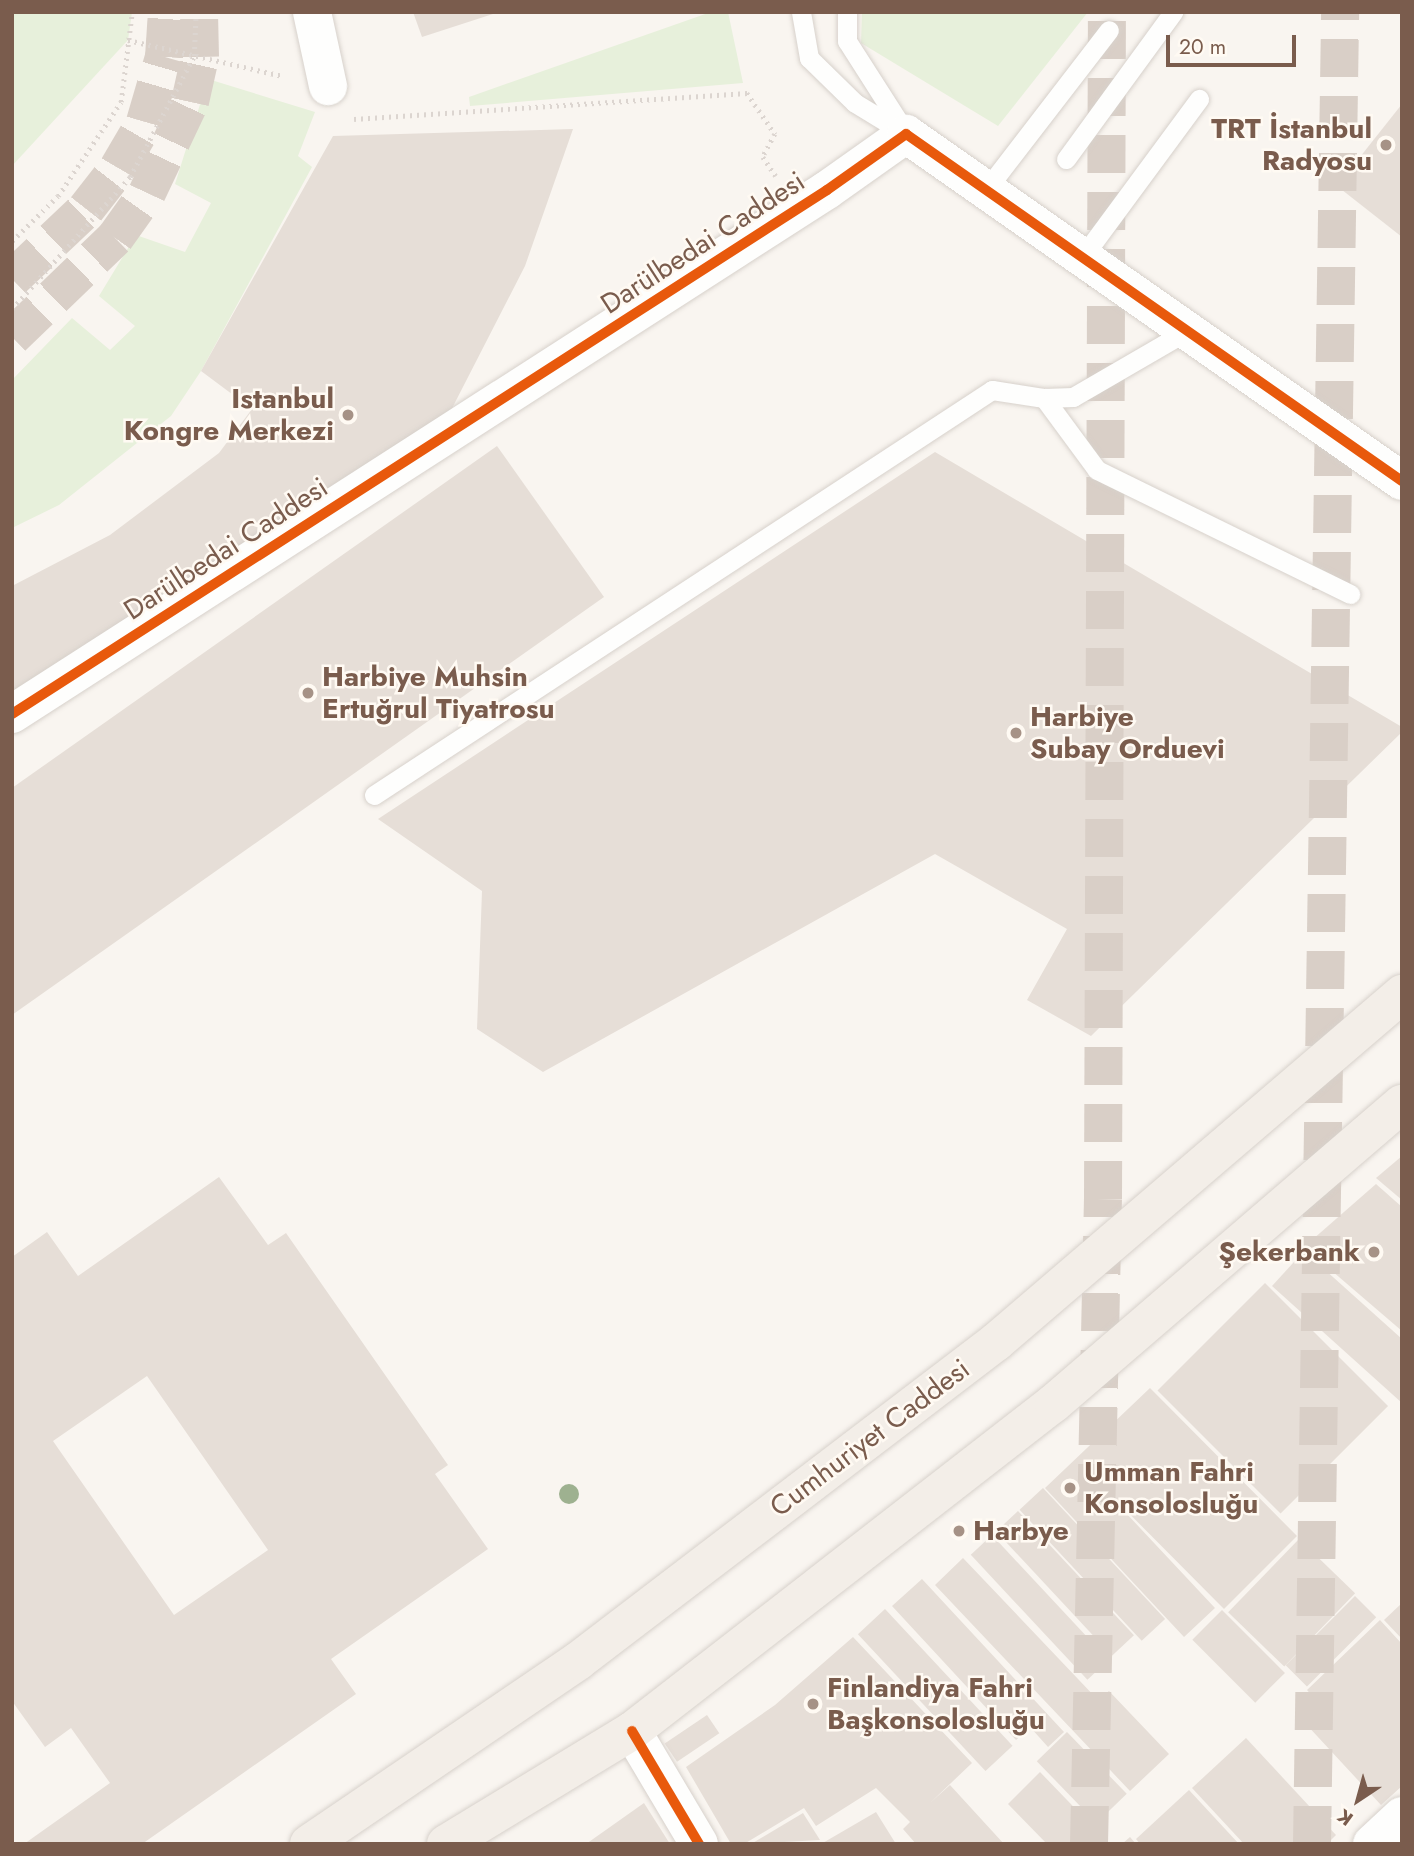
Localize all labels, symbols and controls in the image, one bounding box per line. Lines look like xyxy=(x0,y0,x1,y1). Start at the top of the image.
scale bar xyxy=(1169,21,1298,65)
text: 20 m xyxy=(1179,32,1226,62)
place label: TRT İstanbul Radyosu xyxy=(1211,112,1372,178)
marker: TRT İstanbul Radyosu xyxy=(1378,137,1394,153)
street label: Darülbedai Caddesi xyxy=(595,165,811,321)
place label: Istanbul Kongre Merkezi xyxy=(124,382,334,448)
marker: Istanbul Kongre Merkezi xyxy=(340,407,356,423)
street label: Darülbedai Caddesi xyxy=(118,471,334,627)
place label: Harbiye Muhsin Ertuğrul Tiyatrosu xyxy=(322,660,555,726)
marker: Harbiye Muhsin Ertuğrul Tiyatrosu xyxy=(300,685,316,701)
place label: Harbiye Subay Orduevi xyxy=(1030,700,1225,766)
marker: Harbiye Subay Orduevi xyxy=(1008,725,1024,741)
place label: Şekerbank xyxy=(1219,1235,1360,1269)
marker: Şekerbank xyxy=(1366,1244,1382,1260)
street label: Cumhuriyet Caddesi xyxy=(764,1352,976,1524)
place label: Umman Fahri Konsolosluğu xyxy=(1084,1455,1258,1521)
marker: Umman Fahri Konsolosluğu xyxy=(1062,1480,1078,1496)
place label: Harbye xyxy=(973,1514,1069,1548)
marker: Harbye xyxy=(951,1523,967,1539)
place label: Finlandiya Fahri Başkonsolosluğu xyxy=(827,1671,1045,1737)
marker: Finlandiya Fahri Başkonsolosluğu xyxy=(805,1696,821,1712)
north arrow xyxy=(1323,1765,1393,1835)
text: K xyxy=(1332,1803,1359,1832)

